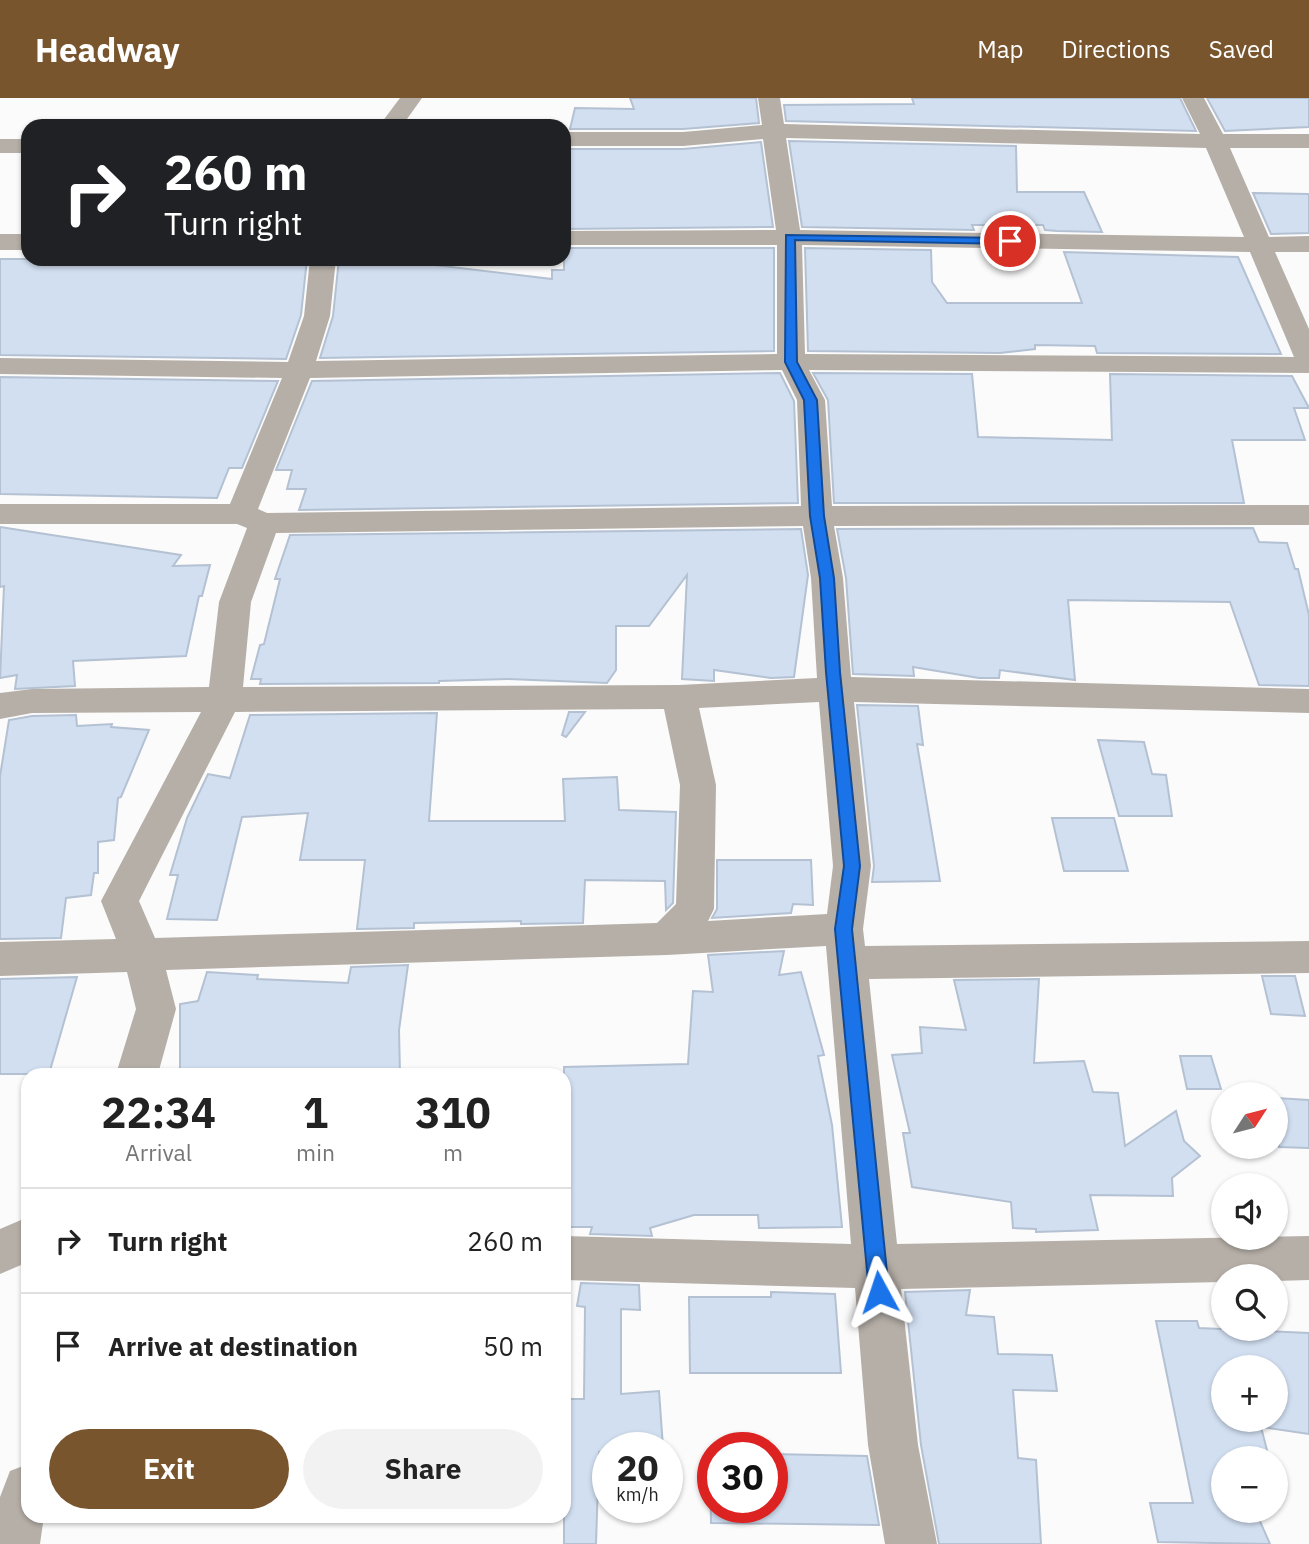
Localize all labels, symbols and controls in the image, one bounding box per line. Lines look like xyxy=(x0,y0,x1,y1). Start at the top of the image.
text: Headway xyxy=(35,28,180,71)
text: Map xyxy=(977,33,1023,65)
text: Directions xyxy=(1061,33,1171,65)
text: Saved xyxy=(1209,33,1274,65)
text: 260 m xyxy=(164,140,308,203)
icon: right xyxy=(49,147,140,238)
text: Turn right xyxy=(164,202,302,244)
pin xyxy=(980,211,1040,271)
icon: arrive xyxy=(991,222,1029,260)
north arrow xyxy=(1211,1082,1288,1158)
map controls xyxy=(1211,1082,1288,1523)
text: 22:34 xyxy=(101,1085,216,1140)
text: 1 xyxy=(303,1085,328,1140)
text: 310 xyxy=(415,1085,491,1140)
text: Arrival xyxy=(125,1137,192,1167)
text: min xyxy=(296,1137,335,1167)
text: m xyxy=(443,1137,463,1167)
button: sound xyxy=(1211,1173,1288,1250)
icon: right xyxy=(49,1222,87,1260)
text: Turn right xyxy=(108,1224,227,1258)
text: 260 m xyxy=(467,1224,543,1258)
position arrow xyxy=(842,1255,916,1329)
button: search xyxy=(1211,1264,1288,1341)
icon: arrive xyxy=(49,1327,87,1365)
text: Arrive at destination xyxy=(108,1329,358,1363)
text: 50 m xyxy=(483,1329,543,1363)
button: + xyxy=(1211,1355,1288,1432)
button: Exit xyxy=(49,1429,289,1509)
button: Share xyxy=(303,1429,543,1509)
speed limit sign: 30 xyxy=(697,1432,788,1523)
text: 20 xyxy=(616,1445,659,1491)
button: − xyxy=(1211,1446,1288,1523)
text: km/h xyxy=(616,1483,659,1506)

